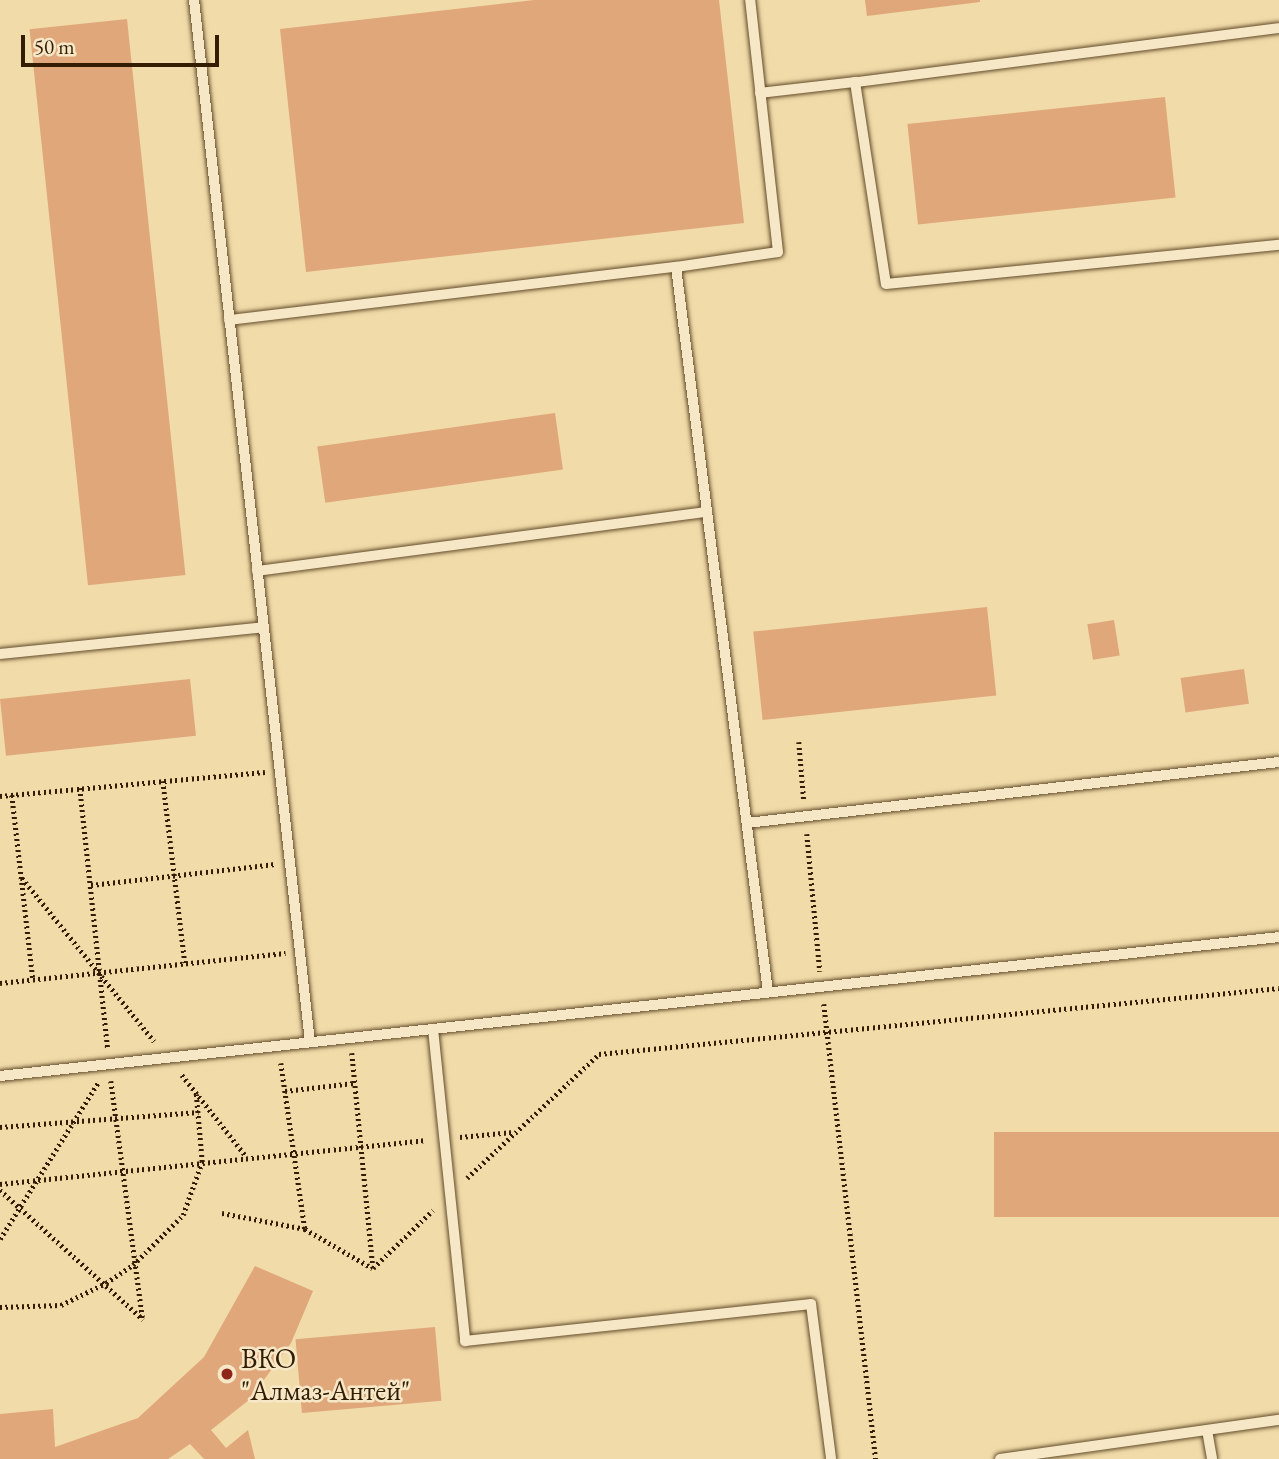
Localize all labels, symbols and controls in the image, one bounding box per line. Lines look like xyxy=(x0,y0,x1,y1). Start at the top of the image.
scale bar xyxy=(24,21,222,65)
text: 50 m xyxy=(34,33,75,60)
place label: ВКО "Алмаз-Антей" xyxy=(241,1341,410,1407)
marker: ВКО "Алмаз-Антей" xyxy=(219,1366,235,1382)

